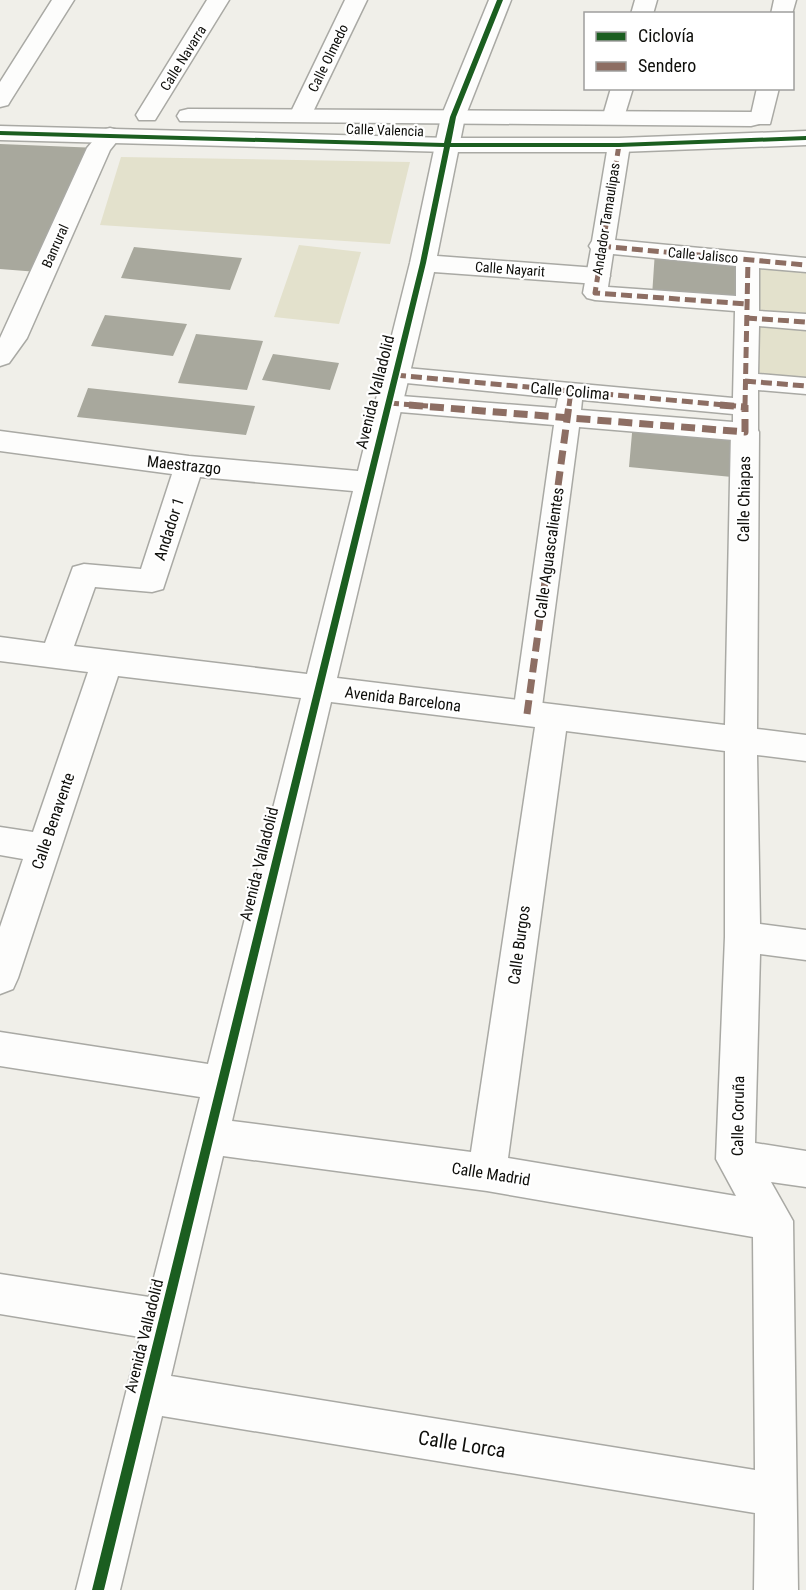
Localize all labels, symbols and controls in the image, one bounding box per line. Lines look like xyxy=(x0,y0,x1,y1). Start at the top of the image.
legend xyxy=(584,12,794,90)
street label: Calle Olmedo xyxy=(305,21,351,95)
street label: Calle Navarra xyxy=(157,23,209,93)
text: Ciclovía xyxy=(638,25,694,46)
text: Sendero xyxy=(638,55,696,76)
street label: Calle Valencia xyxy=(346,121,424,139)
street label: Andador Tamaulipas xyxy=(589,162,623,276)
street label: Banrural xyxy=(38,222,72,270)
street label: Calle Jalisco xyxy=(667,244,739,266)
street label: Calle Nayarit xyxy=(474,259,546,279)
street label: Avenida Valladolid xyxy=(352,333,398,451)
street label: Calle Colima xyxy=(530,378,610,404)
street label: Maestrazgo xyxy=(146,452,222,478)
street label: Calle Chiapas xyxy=(734,456,754,542)
street label: Calle Aguascalientes xyxy=(530,486,568,620)
street label: Andador 1 xyxy=(150,495,188,563)
street label: Avenida Barcelona xyxy=(344,682,462,716)
street label: Calle Benavente xyxy=(28,770,78,872)
street label: Avenida Valladolid xyxy=(236,805,282,923)
street label: Calle Burgos xyxy=(504,904,534,986)
street label: Calle Coruña xyxy=(728,1076,748,1156)
street label: Calle Madrid xyxy=(450,1158,532,1190)
street label: Avenida Valladolid xyxy=(121,1277,167,1395)
street label: Calle Lorca xyxy=(416,1425,508,1463)

